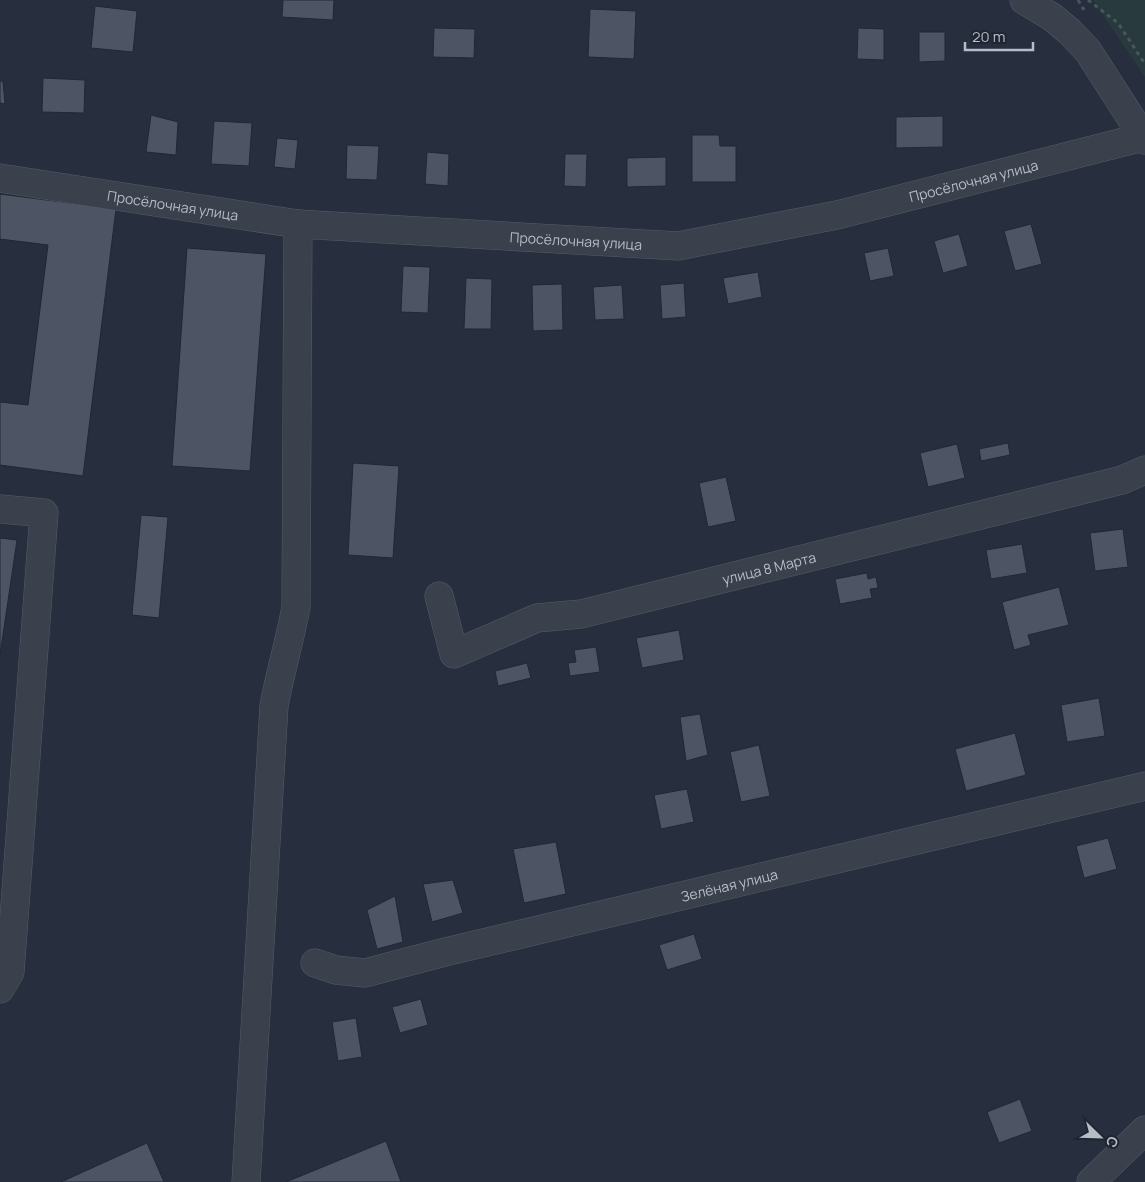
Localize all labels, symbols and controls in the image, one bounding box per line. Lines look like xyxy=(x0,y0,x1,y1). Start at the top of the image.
scale bar xyxy=(965,20,1032,52)
text: 20 m xyxy=(972,26,1005,47)
street label: Просёлочная улица xyxy=(907,155,1040,206)
street label: Просёлочная улица xyxy=(106,185,240,224)
street label: Просёлочная улица xyxy=(509,227,643,253)
street label: улица 8 Марта xyxy=(720,547,818,588)
street label: Зелёная улица xyxy=(679,864,779,905)
north arrow xyxy=(1075,1112,1125,1162)
text: С xyxy=(1102,1134,1123,1151)

